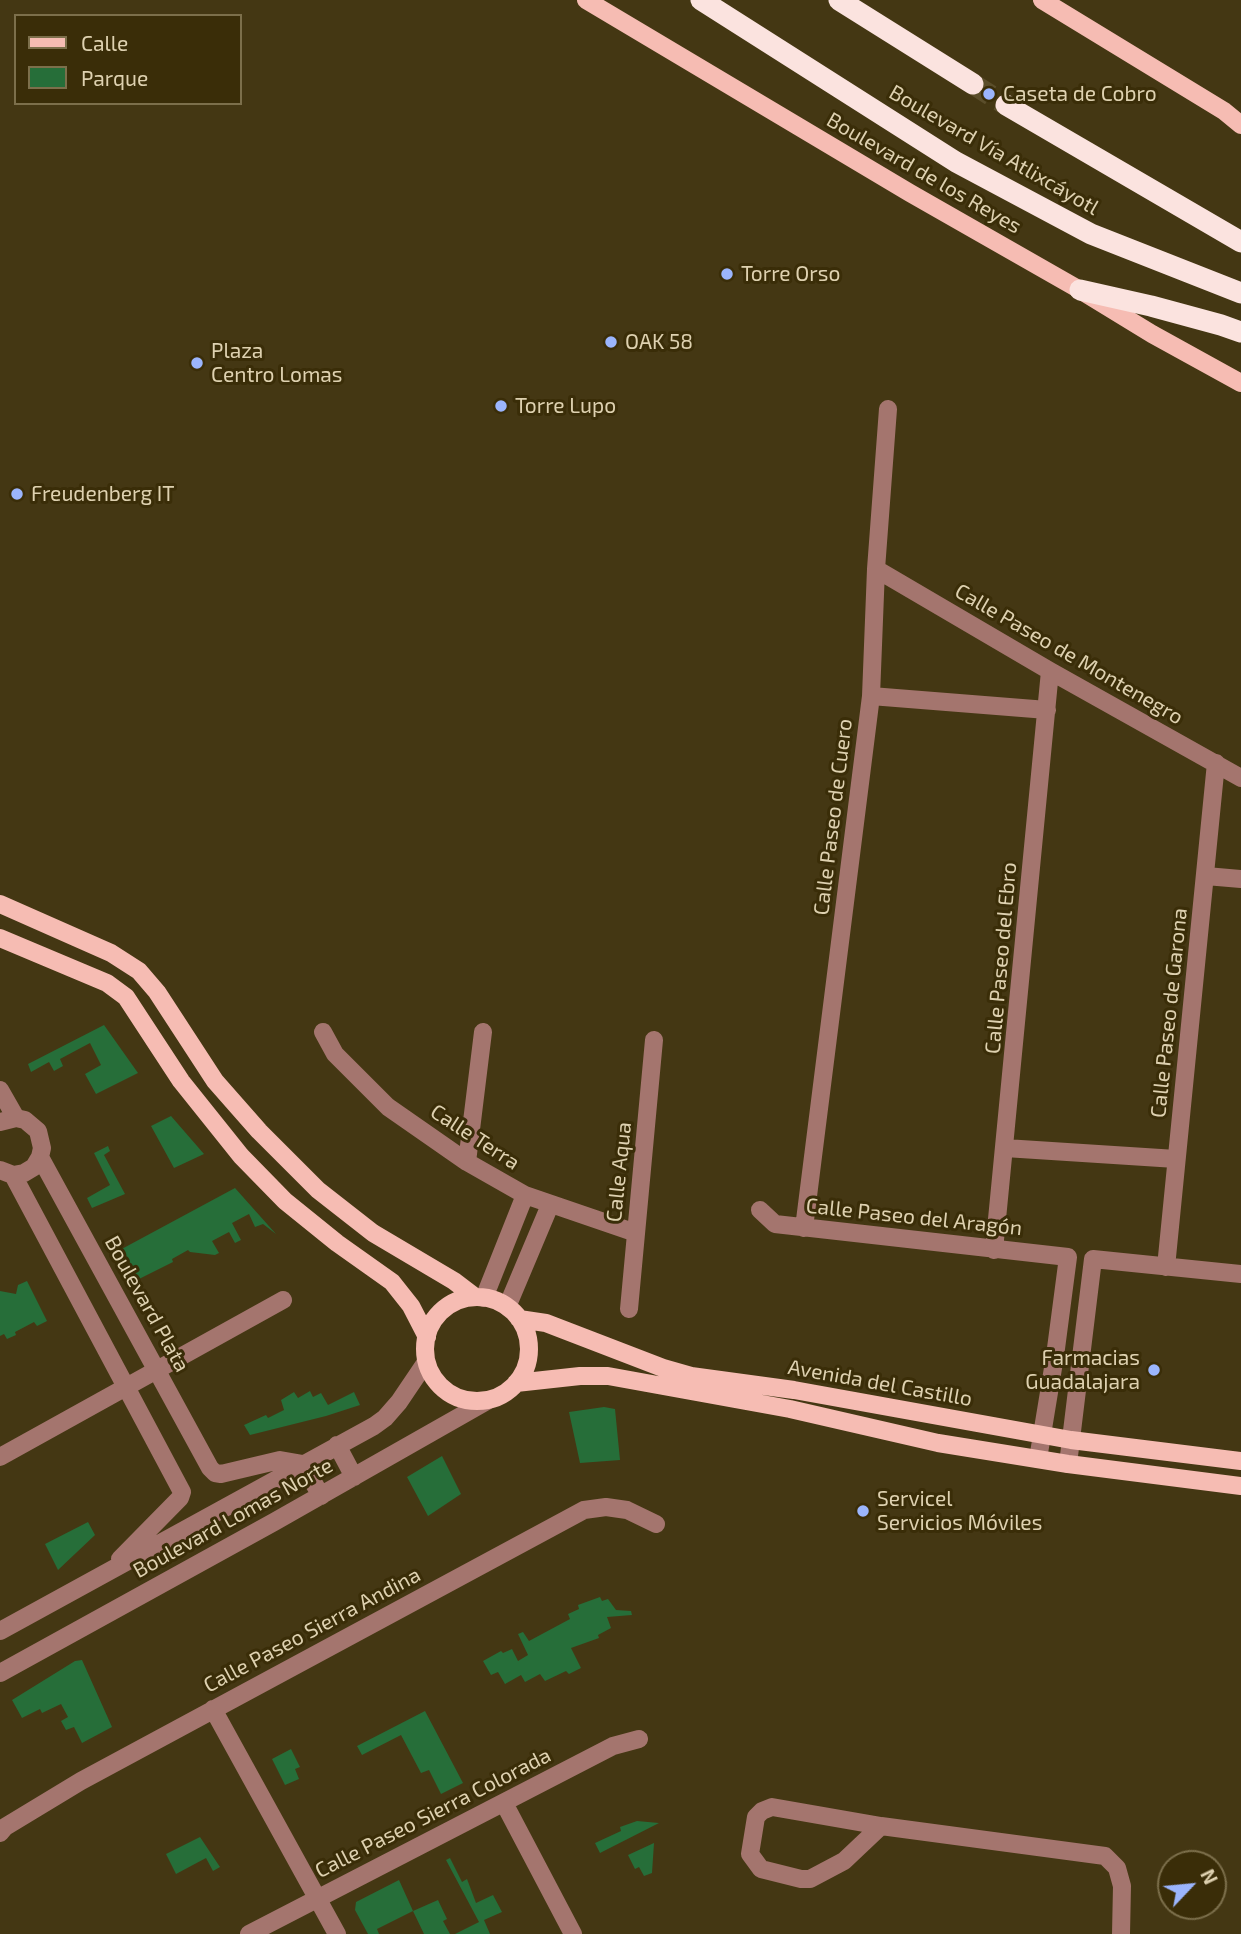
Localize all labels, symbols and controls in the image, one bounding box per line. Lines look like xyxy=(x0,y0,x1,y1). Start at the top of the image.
legend xyxy=(14,14,242,105)
text: Calle xyxy=(81,30,128,55)
text: Parque xyxy=(81,65,148,90)
street label: Boulevard Vía Atlixcáyotl xyxy=(885,80,1103,220)
place label: Caseta de Cobro xyxy=(1003,81,1157,107)
marker: Caseta de Cobro xyxy=(981,86,997,102)
street label: Boulevard de los Reyes xyxy=(822,107,1026,239)
place label: Torre Orso xyxy=(741,261,840,287)
marker: Torre Orso xyxy=(719,266,735,282)
place label: OAK 58 xyxy=(625,329,693,355)
marker: OAK 58 xyxy=(603,334,619,350)
place label: Plaza Centro Lomas xyxy=(211,338,342,388)
marker: Plaza Centro Lomas xyxy=(189,355,205,371)
place label: Torre Lupo xyxy=(515,393,616,419)
marker: Torre Lupo xyxy=(493,398,509,414)
place label: Freudenberg IT xyxy=(31,481,175,507)
marker: Freudenberg IT xyxy=(9,486,25,502)
street label: Calle Paseo de Montenegro xyxy=(950,578,1188,730)
street label: Calle Paseo de Cuero xyxy=(808,717,858,917)
street label: Calle Paseo del Ebro xyxy=(980,861,1022,1055)
street label: Calle Paseo de Garona xyxy=(1145,907,1193,1119)
street label: Calle Terra xyxy=(426,1099,524,1175)
street label: Calle Aqua xyxy=(601,1121,637,1223)
street label: Calle Paseo del Aragón xyxy=(805,1193,1023,1241)
street label: Boulevard Plata xyxy=(99,1232,195,1376)
place label: Farmacias Guadalajara xyxy=(1025,1345,1140,1395)
street label: Avenida del Castillo xyxy=(786,1354,974,1412)
marker: Farmacias Guadalajara xyxy=(1146,1362,1162,1378)
street label: Boulevard Lomas Norte xyxy=(129,1453,337,1583)
place label: Servicel Servicios Móviles xyxy=(877,1486,1042,1536)
marker: Servicel Servicios Móviles xyxy=(855,1503,871,1519)
street label: Calle Paseo Sierra Andina xyxy=(199,1562,425,1698)
street label: Calle Paseo Sierra Colorada xyxy=(311,1742,555,1884)
north arrow xyxy=(1157,1850,1227,1920)
text: N xyxy=(1196,1865,1223,1888)

